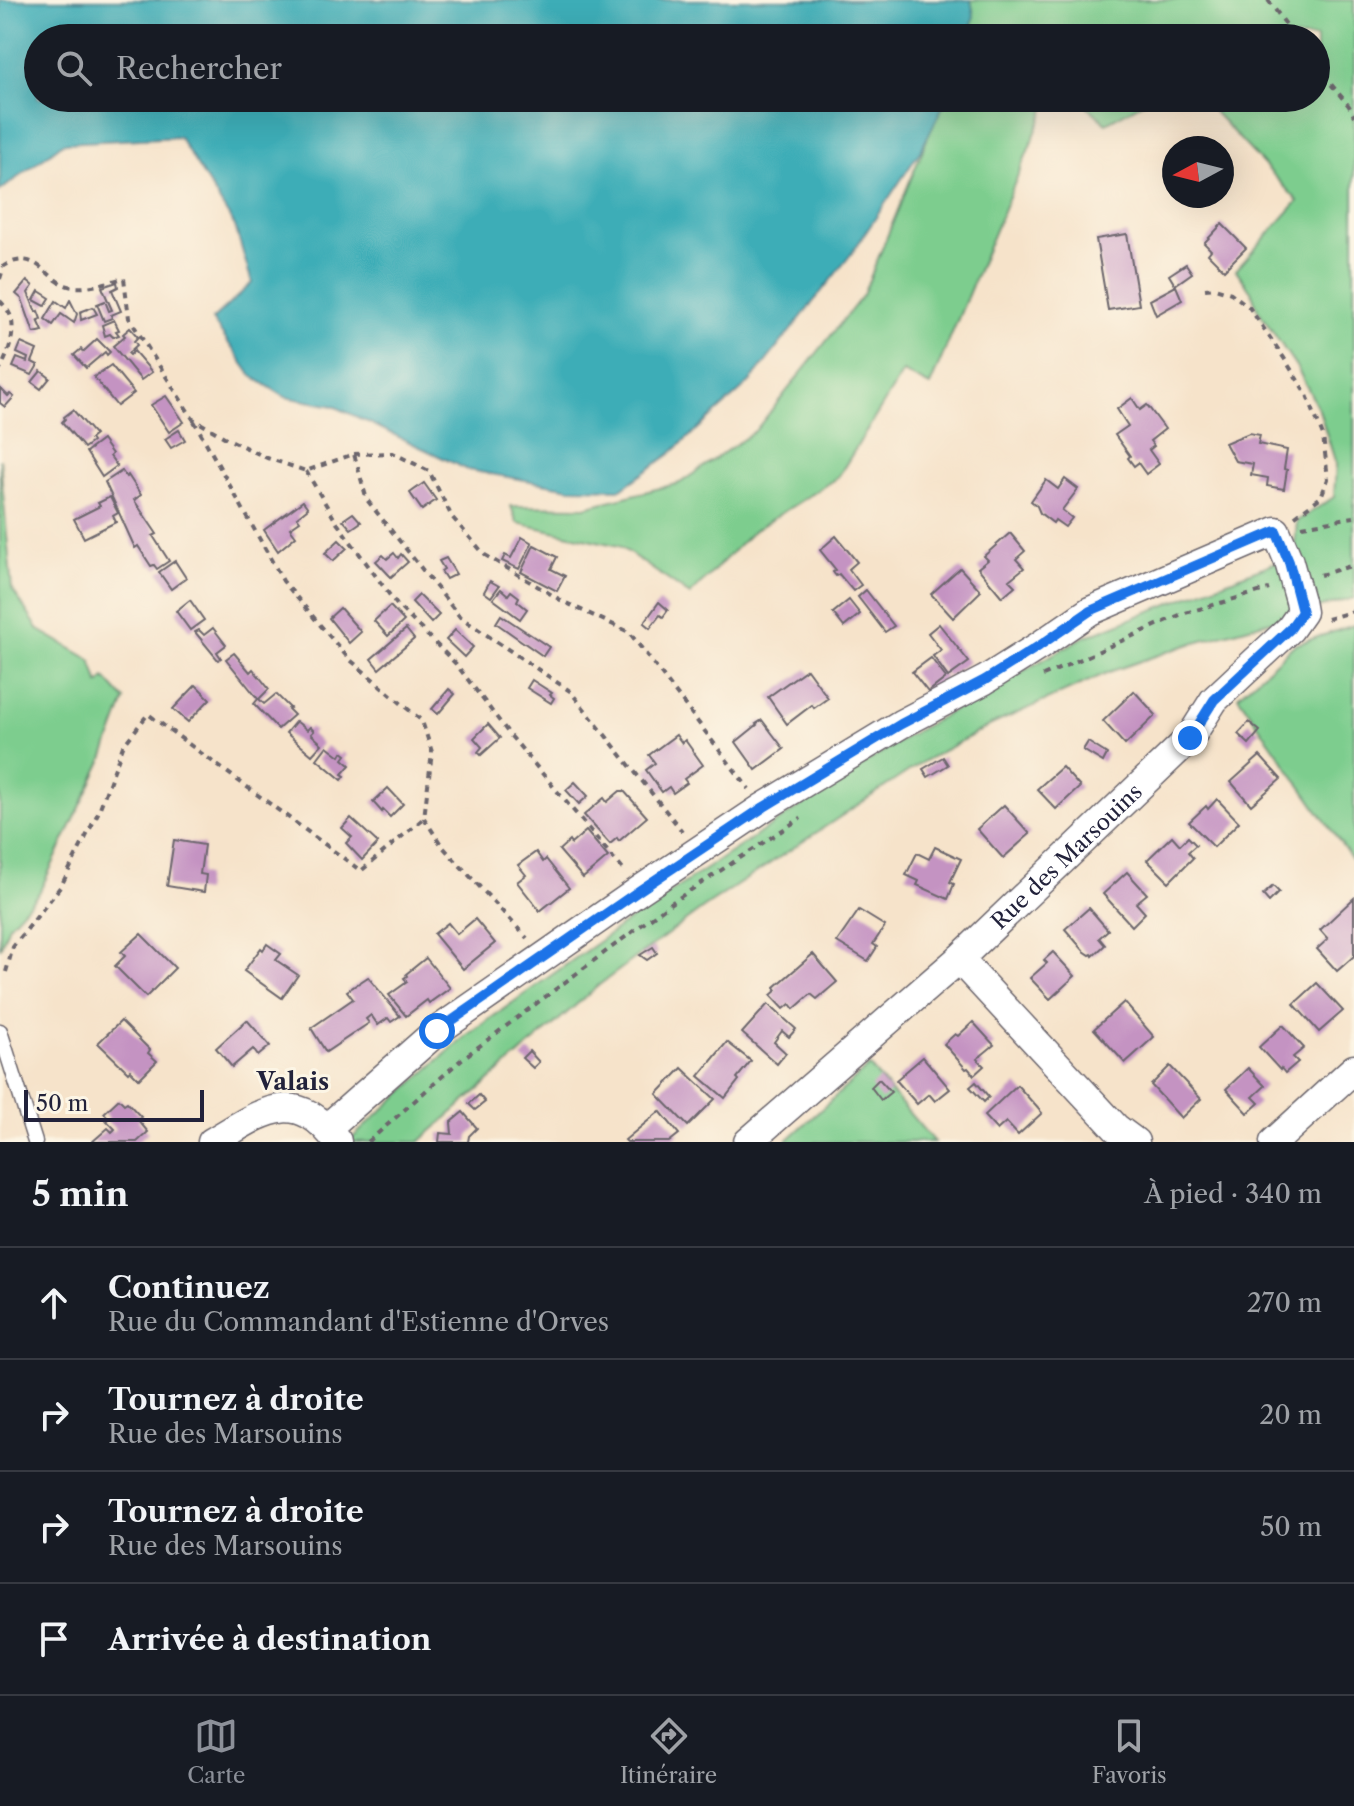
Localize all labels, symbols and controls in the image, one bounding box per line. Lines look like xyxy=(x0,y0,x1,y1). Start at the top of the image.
search box xyxy=(24,24,1330,112)
icon: search xyxy=(52,46,96,90)
text: Rechercher xyxy=(116,50,282,87)
north arrow xyxy=(1162,136,1234,208)
route end xyxy=(1172,720,1208,756)
street label: Rue des Marsouins xyxy=(986,778,1148,935)
route start xyxy=(419,1013,455,1049)
district label: Valais xyxy=(256,1067,329,1096)
scale bar xyxy=(24,1086,204,1122)
text: 50 m xyxy=(36,1090,88,1117)
text: 5 min xyxy=(32,1173,129,1215)
text: À pied · 340 m xyxy=(1144,1178,1322,1210)
text: Continuez xyxy=(108,1269,270,1306)
icon: ahead xyxy=(32,1281,76,1325)
text: 270 m xyxy=(1247,1287,1322,1319)
text: Rue du Commandant d'Estienne d'Orves xyxy=(108,1306,609,1338)
text: Tournez à droite xyxy=(108,1381,364,1418)
icon: right xyxy=(32,1393,76,1437)
text: 20 m xyxy=(1259,1399,1322,1431)
text: Rue des Marsouins xyxy=(108,1418,343,1450)
text: Tournez à droite xyxy=(108,1493,364,1530)
icon: right xyxy=(32,1505,76,1549)
text: 50 m xyxy=(1260,1511,1322,1543)
text: Rue des Marsouins xyxy=(108,1530,343,1562)
icon: arrive xyxy=(32,1617,76,1661)
text: Arrivée à destination xyxy=(108,1621,431,1658)
tab: Carte xyxy=(187,1714,245,1789)
tab: Itinéraire xyxy=(620,1714,717,1789)
tab: Favoris xyxy=(1092,1714,1167,1789)

